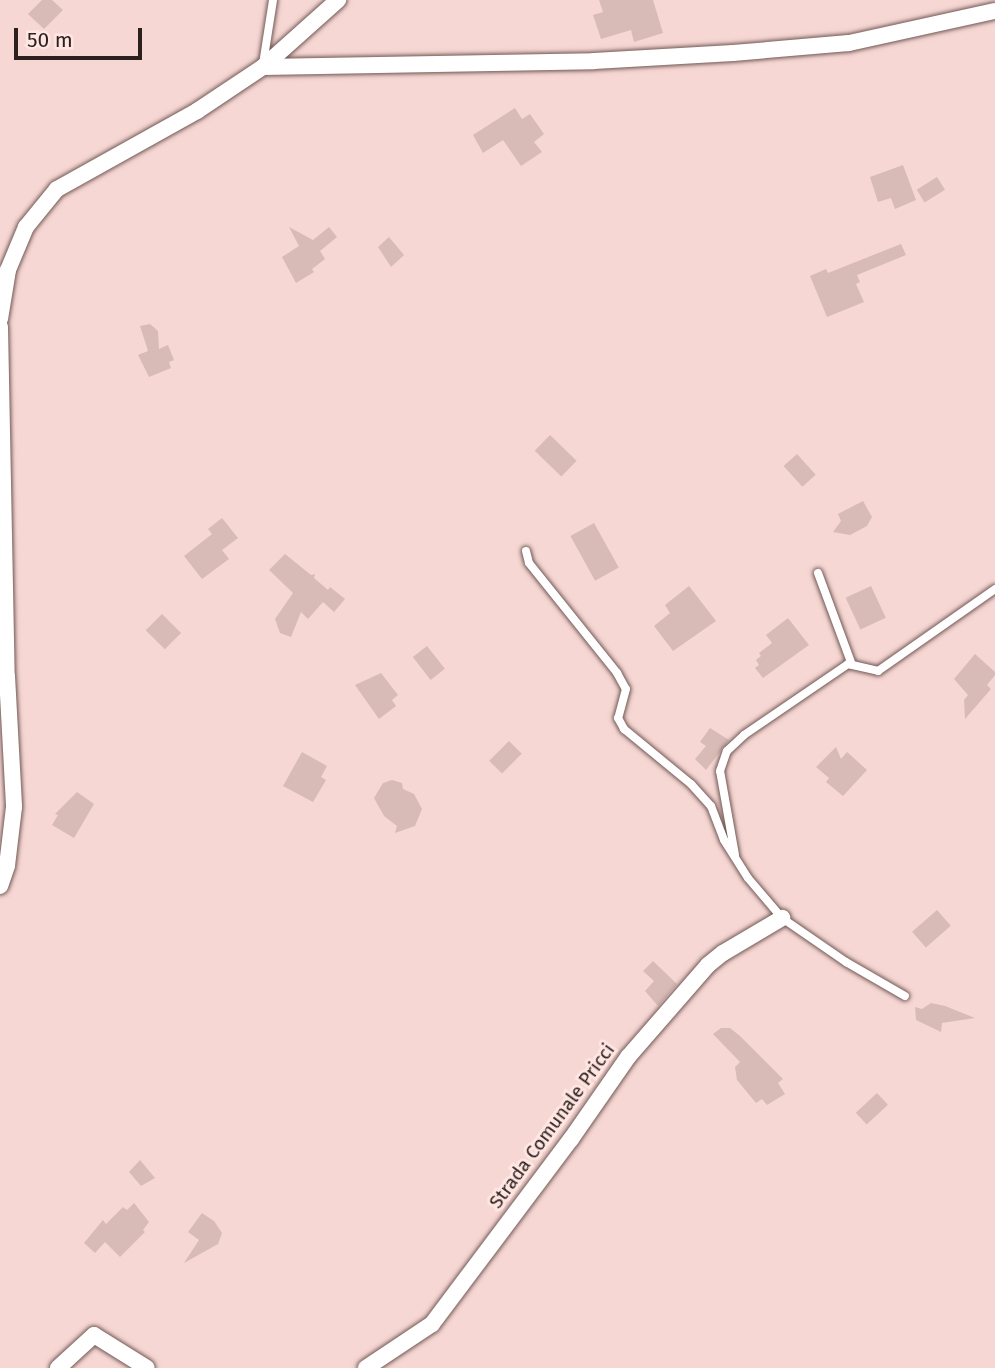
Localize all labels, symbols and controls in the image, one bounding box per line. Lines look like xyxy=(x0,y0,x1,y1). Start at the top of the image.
scale bar xyxy=(18,14,145,58)
text: 50 m xyxy=(27,27,73,53)
street label: Strada Comunale Pricci xyxy=(485,1039,619,1213)

